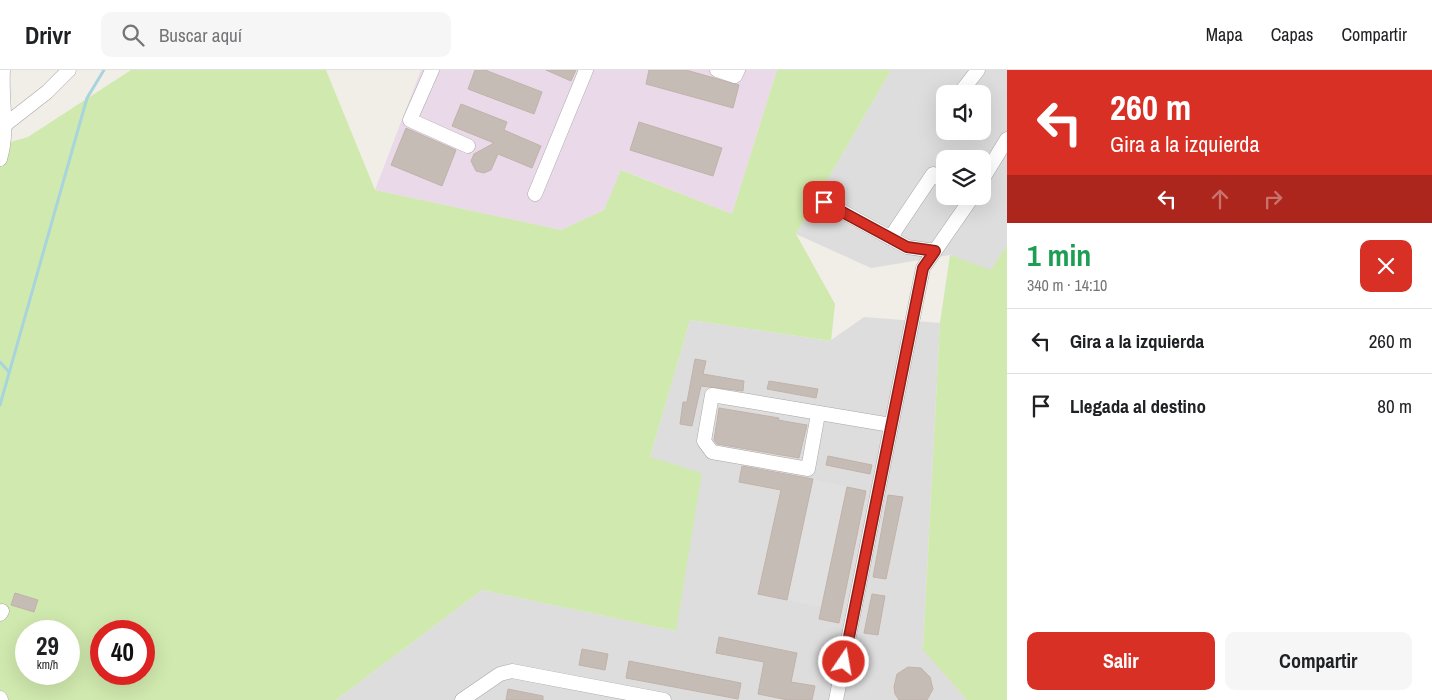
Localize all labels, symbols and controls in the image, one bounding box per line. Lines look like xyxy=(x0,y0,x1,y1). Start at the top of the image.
search box xyxy=(101,12,451,57)
text: Drivr xyxy=(25,19,71,51)
icon: search xyxy=(119,21,147,49)
text: Buscar aquí xyxy=(159,22,242,48)
text: Mapa xyxy=(1206,22,1243,47)
text: Capas xyxy=(1271,22,1313,47)
text: Compartir xyxy=(1341,22,1407,47)
text: 260 m xyxy=(1110,84,1191,131)
map controls xyxy=(936,85,991,205)
button: sound xyxy=(936,85,991,140)
icon: left xyxy=(1027,90,1092,155)
text: Gira a la izquierda xyxy=(1110,129,1259,159)
button: layers xyxy=(936,150,991,205)
pin xyxy=(803,181,845,223)
icon: left xyxy=(1153,185,1181,213)
icon: ahead xyxy=(1206,185,1234,213)
icon: right xyxy=(1259,185,1287,213)
icon: arrive xyxy=(810,188,838,216)
text: 1 min xyxy=(1027,235,1091,275)
button: close xyxy=(1360,240,1412,292)
text: 340 m · 14:10 xyxy=(1027,274,1107,296)
icon: left xyxy=(1027,327,1055,355)
text: Gira a la izquierda xyxy=(1070,328,1204,354)
text: 260 m xyxy=(1369,328,1412,354)
icon: arrive xyxy=(1027,392,1055,420)
text: Llegada al destino xyxy=(1070,393,1206,419)
text: 80 m xyxy=(1377,393,1412,419)
speed limit sign: 40 xyxy=(90,620,155,685)
text: 29 xyxy=(36,629,59,663)
button: Salir xyxy=(1027,632,1215,690)
button: Compartir xyxy=(1225,632,1412,690)
position arrow xyxy=(817,635,869,687)
text: km/h xyxy=(37,657,58,673)

